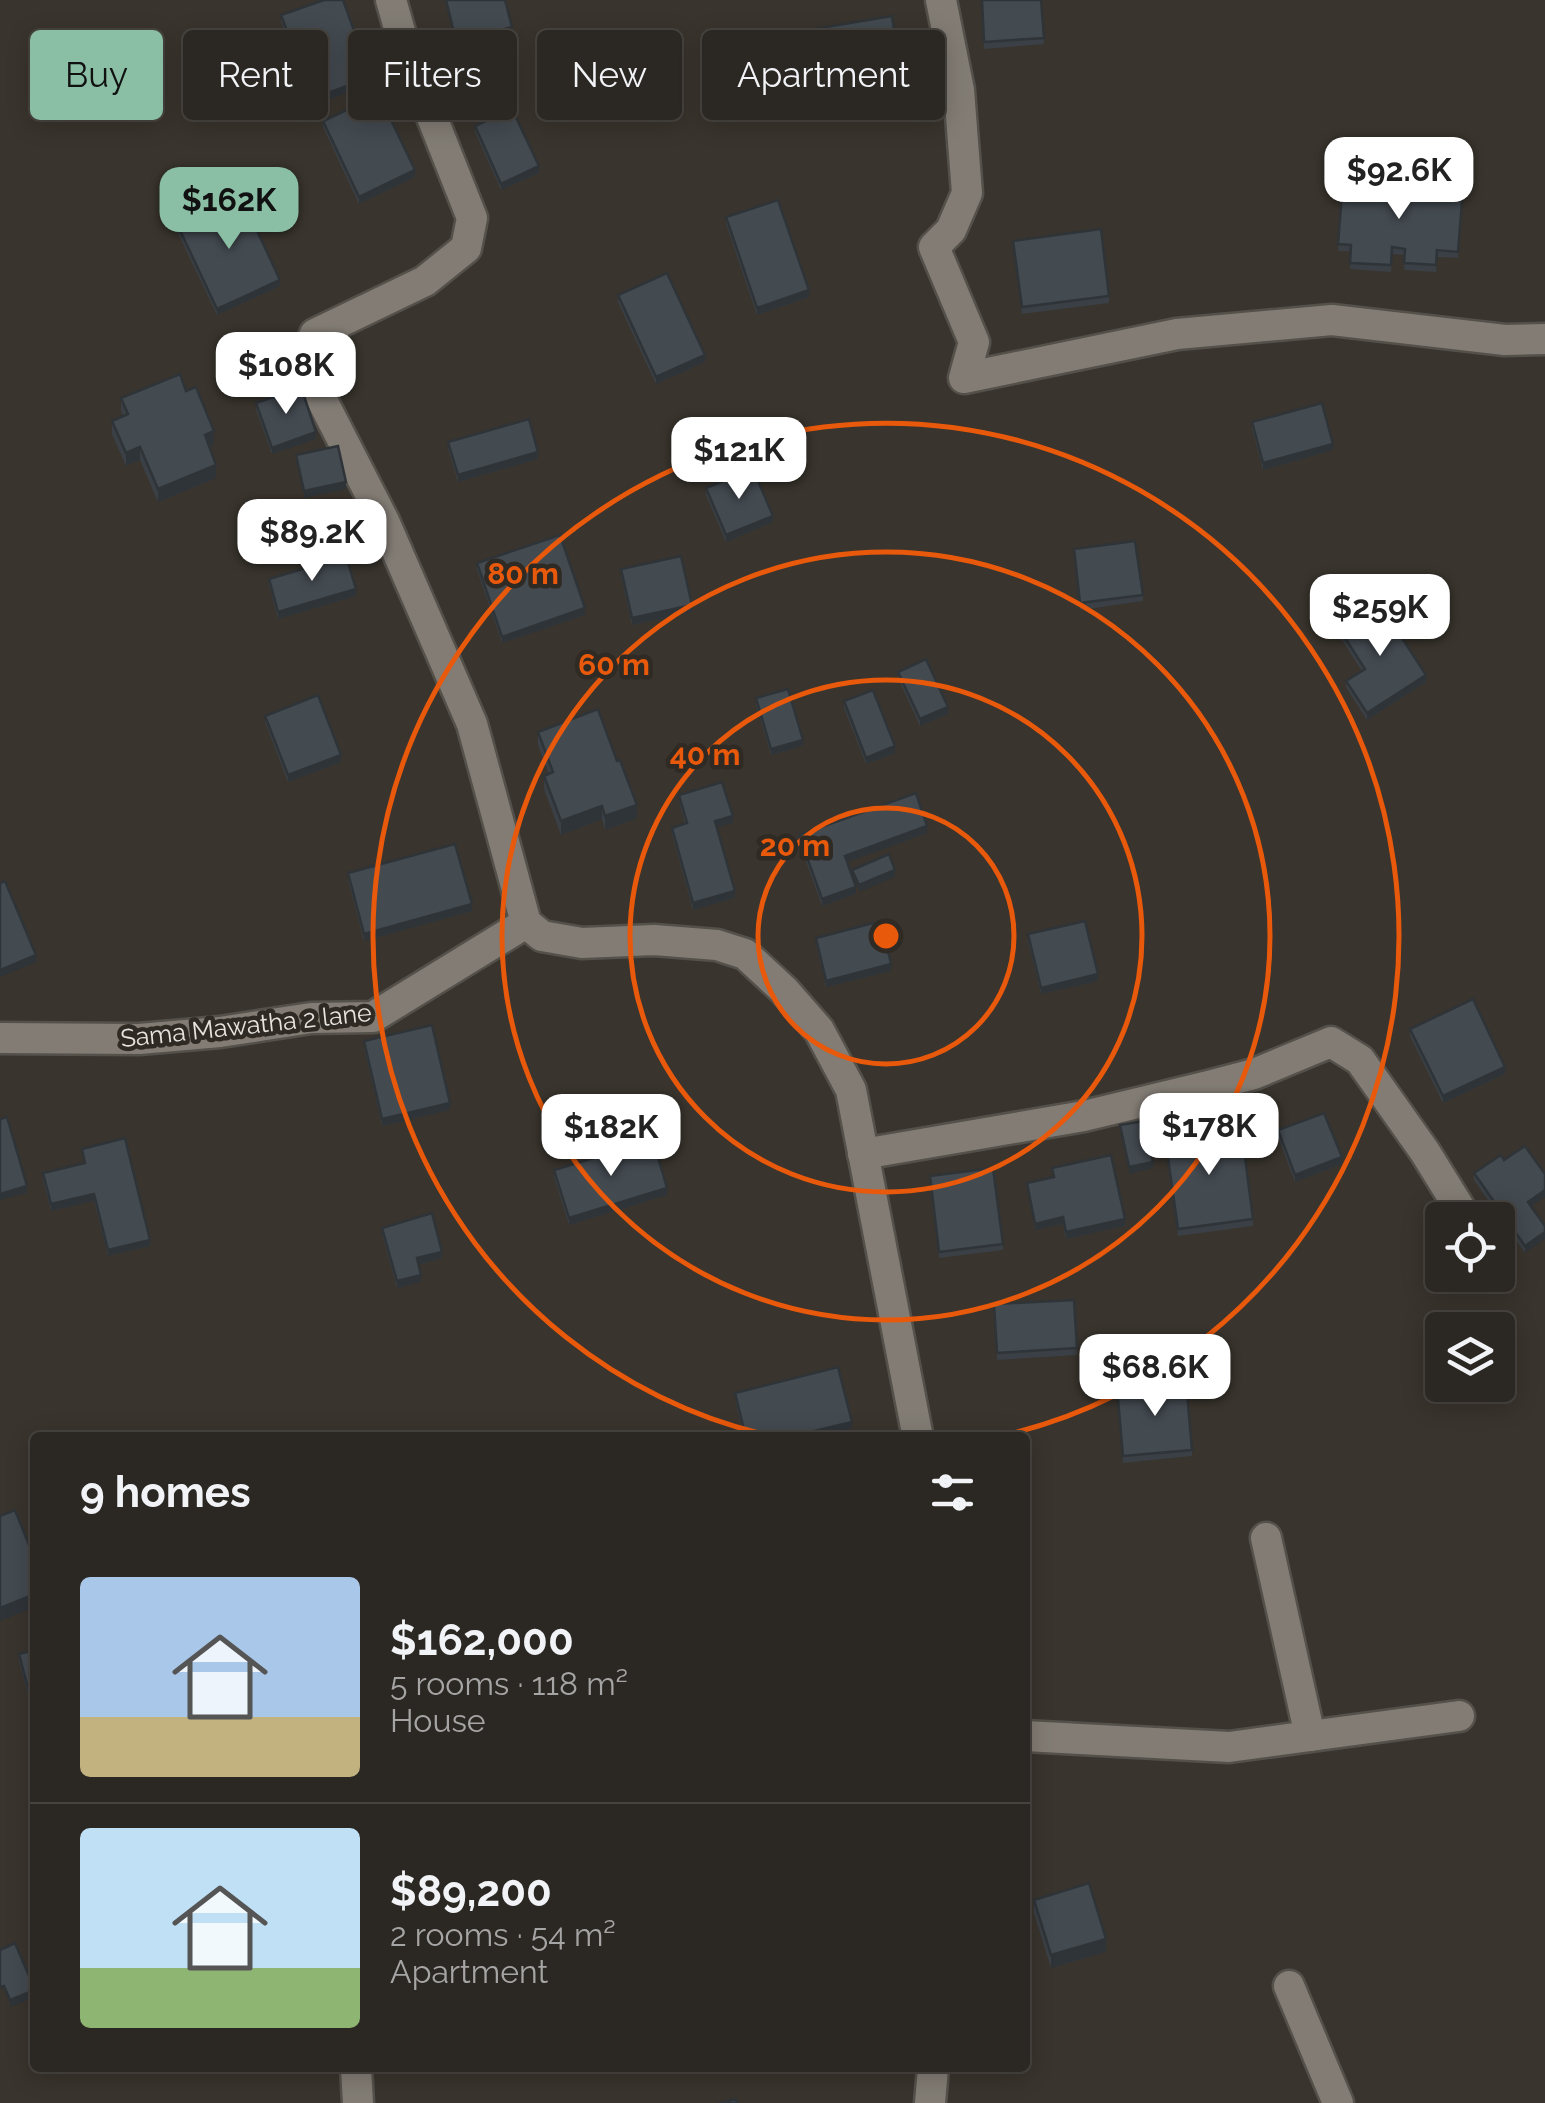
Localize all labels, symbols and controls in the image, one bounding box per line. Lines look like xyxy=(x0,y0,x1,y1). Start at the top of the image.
chip: Buy xyxy=(30,30,163,120)
chip: Rent xyxy=(183,30,328,120)
chip: Filters xyxy=(348,30,517,120)
chip: New xyxy=(537,30,682,120)
chip: Apartment xyxy=(702,30,945,120)
pin: $92.6K xyxy=(1318,137,1480,222)
text: $92.6K xyxy=(1346,151,1452,188)
pin: $162K xyxy=(159,167,299,252)
text: $162K xyxy=(182,181,276,218)
pin: $108K xyxy=(216,332,356,417)
text: $108K xyxy=(238,346,334,383)
pin: $121K xyxy=(669,417,809,502)
text: $121K xyxy=(693,431,785,468)
pin: $89.2K xyxy=(231,499,393,584)
text: $89.2K xyxy=(259,513,365,550)
text: 80 m xyxy=(487,556,559,591)
pin: $259K xyxy=(1310,574,1450,659)
text: $259K xyxy=(1332,588,1428,625)
text: 60 m xyxy=(578,647,650,682)
text: 40 m xyxy=(670,737,740,772)
text: 20 m xyxy=(760,828,830,863)
centre of rings xyxy=(868,918,904,954)
street label: Sama Mawatha 2 lane xyxy=(119,997,373,1053)
pin: $178K xyxy=(1139,1093,1279,1178)
pin: $182K xyxy=(541,1094,681,1179)
text: $178K xyxy=(1162,1107,1256,1144)
text: $182K xyxy=(564,1108,658,1145)
map controls xyxy=(1425,1202,1515,1402)
button: locate xyxy=(1425,1202,1515,1292)
button: layers xyxy=(1425,1312,1515,1402)
pin: $68.6K xyxy=(1074,1334,1236,1419)
text: $68.6K xyxy=(1101,1348,1209,1385)
icon: filters xyxy=(925,1465,980,1520)
text: 9 homes xyxy=(80,1468,251,1517)
text: $162,000 xyxy=(390,1616,574,1665)
icon: home xyxy=(160,1617,280,1737)
text: 5 rooms · 118 m² xyxy=(390,1665,628,1702)
text: House xyxy=(390,1702,486,1739)
text: $89,200 xyxy=(390,1867,552,1916)
icon: home xyxy=(160,1868,280,1988)
text: 2 rooms · 54 m² xyxy=(390,1916,616,1953)
text: Apartment xyxy=(390,1953,548,1990)

